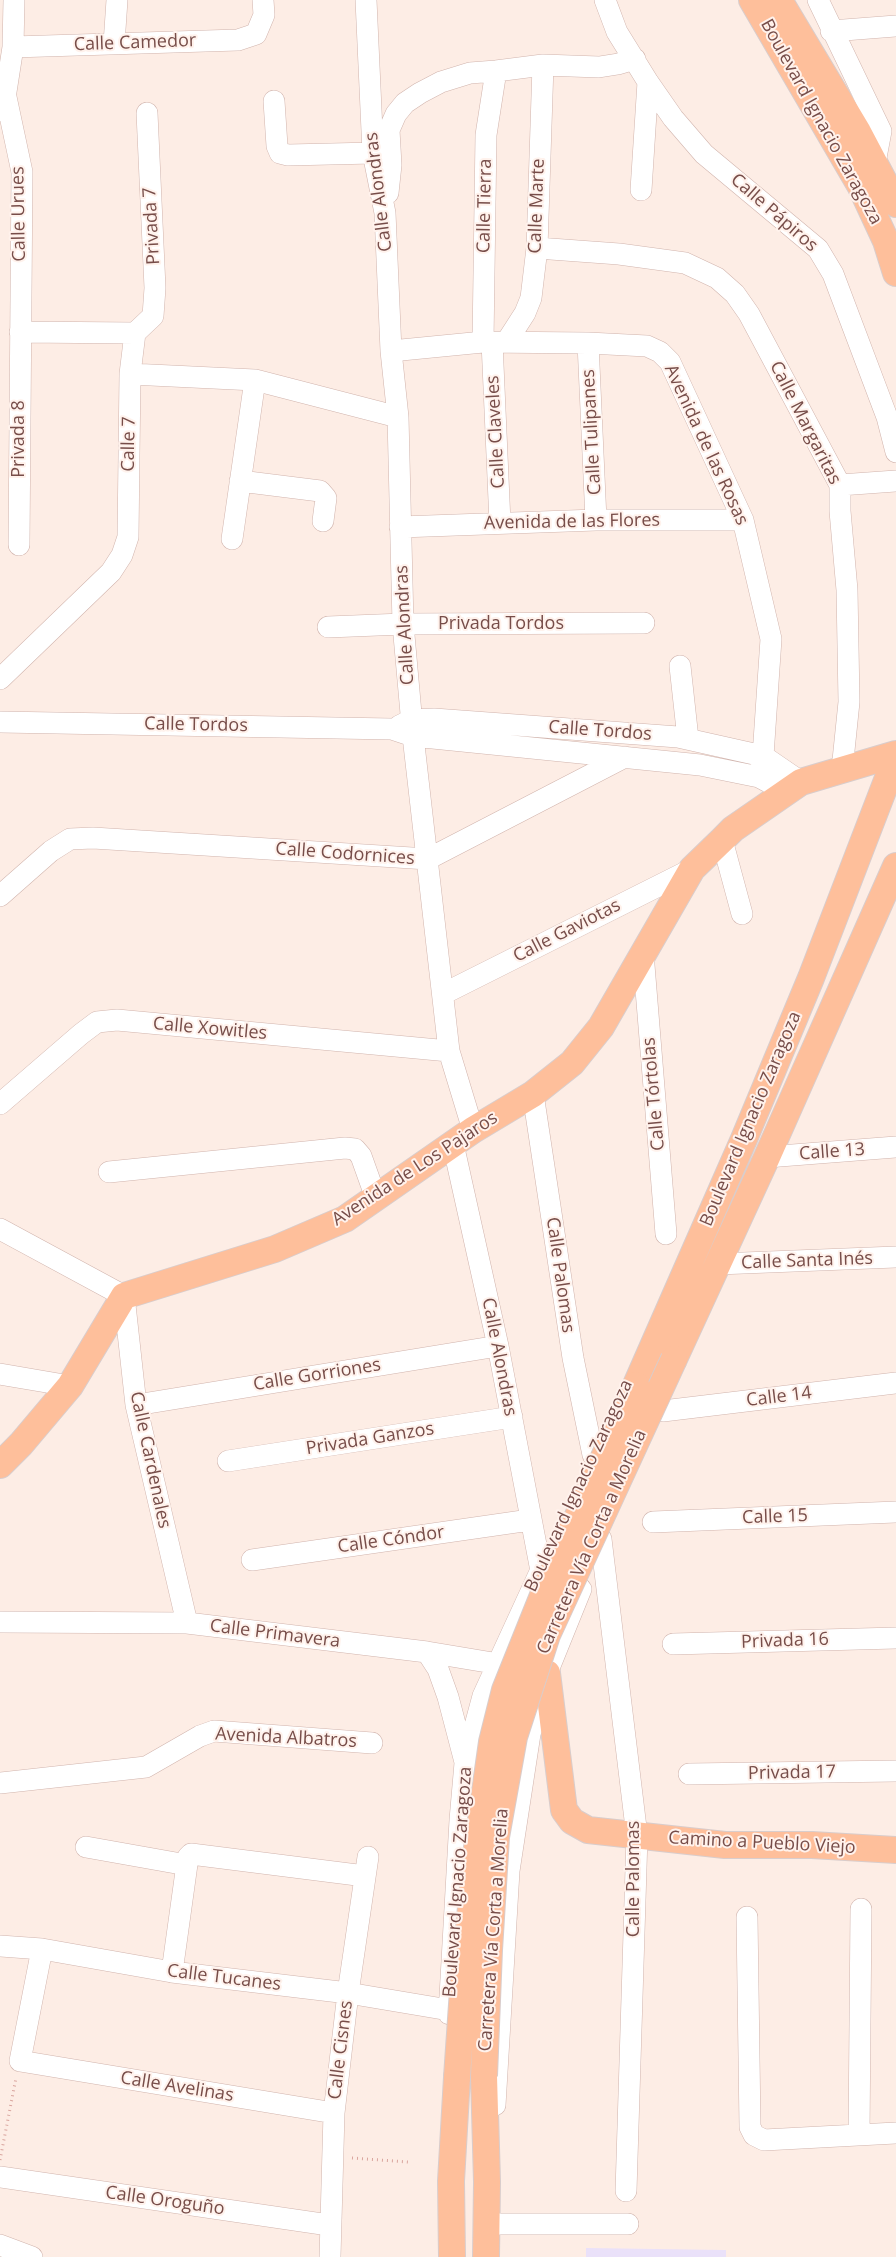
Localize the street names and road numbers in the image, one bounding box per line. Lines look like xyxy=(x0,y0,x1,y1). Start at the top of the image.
street label: Boulevard Ignacio Zaragoza xyxy=(755,16,887,228)
street label: Calle Camedor xyxy=(73,30,197,56)
street label: Calle Alondras xyxy=(361,131,397,253)
street label: Calle Marte xyxy=(525,158,549,254)
street label: Calle Tierra xyxy=(473,159,497,253)
street label: Calle Urues xyxy=(7,166,31,262)
street label: Calle Pápiros xyxy=(726,169,822,257)
street label: Privada 7 xyxy=(139,187,165,265)
street label: Calle Margaritas xyxy=(765,358,845,488)
street label: Avenida de las Rosas xyxy=(659,361,753,529)
street label: Calle Tulipanes xyxy=(578,369,606,495)
street label: Calle Claveles xyxy=(482,375,510,489)
street label: Privada 8 xyxy=(8,400,30,478)
street label: Calle 7 xyxy=(118,416,140,472)
street label: Avenida de las Flores xyxy=(484,510,660,534)
street label: Calle Alondras xyxy=(391,565,419,685)
street label: Privada Tordos xyxy=(438,613,564,635)
street label: Calle Tordos xyxy=(144,713,248,737)
street label: Calle Tordos xyxy=(548,717,652,745)
street label: Calle Codornices xyxy=(275,838,415,870)
street label: Calle Gaviotas xyxy=(510,895,624,967)
street label: Boulevard Ignacio Zaragoza xyxy=(696,1008,806,1230)
street label: Calle Xowitles xyxy=(152,1013,268,1045)
street label: Calle Tórtolas xyxy=(638,1036,670,1152)
street label: Avenida de Los Pajaros xyxy=(328,1107,502,1231)
street label: Calle 13 xyxy=(798,1139,866,1165)
street label: Calle Palomas xyxy=(541,1216,579,1334)
street label: Calle Santa Inés xyxy=(741,1248,873,1274)
street label: Calle Alondras xyxy=(477,1296,521,1418)
street label: Calle Gorriones xyxy=(252,1354,382,1396)
street label: Boulevard Ignacio Zaragoza xyxy=(520,1377,638,1595)
street label: Calle 14 xyxy=(745,1382,813,1412)
street label: Calle Cardenales xyxy=(125,1390,175,1530)
street label: Privada Ganzos xyxy=(304,1418,436,1460)
street label: Carretera Vía Corta a Morelia xyxy=(533,1426,651,1658)
street label: Calle 15 xyxy=(742,1505,808,1529)
street label: Calle Cóndor xyxy=(336,1522,446,1558)
street label: Calle Primavera xyxy=(209,1615,341,1653)
street label: Privada 16 xyxy=(741,1629,829,1653)
street label: Avenida Albatros xyxy=(215,1724,357,1752)
street label: Privada 17 xyxy=(748,1761,836,1785)
street label: Boulevard Ignacio Zaragoza xyxy=(439,1766,477,1998)
street label: Carretera Vía Corta a Morelia xyxy=(475,1808,513,2052)
street label: Calle Palomas xyxy=(623,1821,645,1937)
street label: Camino a Pueblo Viejo xyxy=(668,1827,856,1859)
street label: Calle Tucanes xyxy=(166,1960,282,1996)
street label: Calle Cisnes xyxy=(324,1999,358,2101)
street label: Calle Avelinas xyxy=(119,2067,235,2107)
street label: Calle Oroguño xyxy=(104,2182,226,2220)

